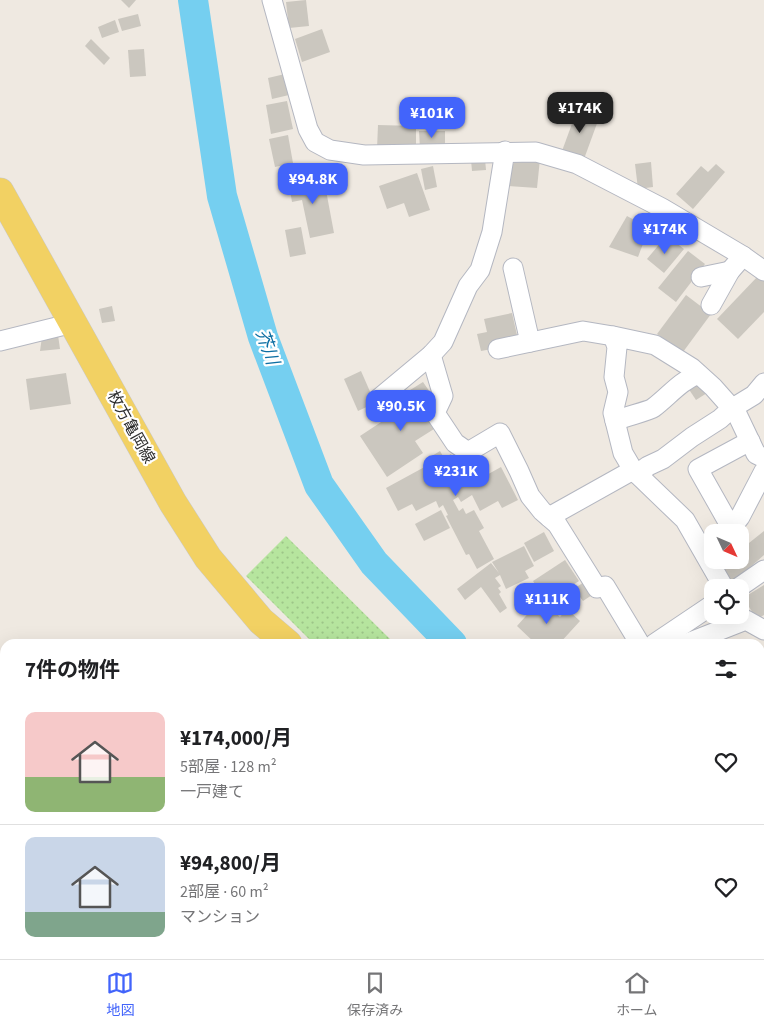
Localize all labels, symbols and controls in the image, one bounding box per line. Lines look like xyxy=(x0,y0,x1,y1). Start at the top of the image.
pin: ¥174K xyxy=(545,92,615,134)
pin: ¥101K xyxy=(397,96,467,139)
text: ¥174K xyxy=(558,97,602,119)
text: ¥101K xyxy=(410,102,454,124)
pin: ¥94.8K xyxy=(272,162,354,205)
text: ¥94.8K xyxy=(289,168,337,190)
pin: ¥174K xyxy=(630,212,700,255)
text: ¥174K xyxy=(643,218,687,240)
water label: 芥川 xyxy=(249,326,286,370)
street label: 枚方亀岡線 xyxy=(102,387,160,467)
pin: ¥90.5K xyxy=(360,390,442,432)
text: ¥90.5K xyxy=(377,395,425,417)
pin: ¥231K xyxy=(421,454,491,497)
text: ¥231K xyxy=(434,460,478,482)
north arrow xyxy=(704,524,749,569)
map controls xyxy=(704,524,749,624)
button: locate xyxy=(704,579,749,624)
pin: ¥111K xyxy=(512,582,582,625)
text: ¥111K xyxy=(525,588,569,610)
text: 7件の物件 xyxy=(25,655,120,685)
icon: filters xyxy=(712,655,740,683)
text: ¥174,000/月 xyxy=(180,723,292,753)
icon: home xyxy=(65,732,125,792)
icon: heart xyxy=(712,748,740,776)
text: 5部屋 · 128 m² xyxy=(180,756,277,778)
text: 一戸建て xyxy=(180,781,244,803)
text: ¥94,800/月 xyxy=(180,848,281,878)
icon: home xyxy=(65,857,125,917)
icon: heart xyxy=(712,873,740,901)
text: 2部屋 · 60 m² xyxy=(180,881,269,903)
text: マンション xyxy=(180,906,260,928)
tab: 地図 xyxy=(106,969,134,1021)
tab: 保存済み xyxy=(347,969,403,1021)
tab: ホーム xyxy=(616,969,658,1021)

